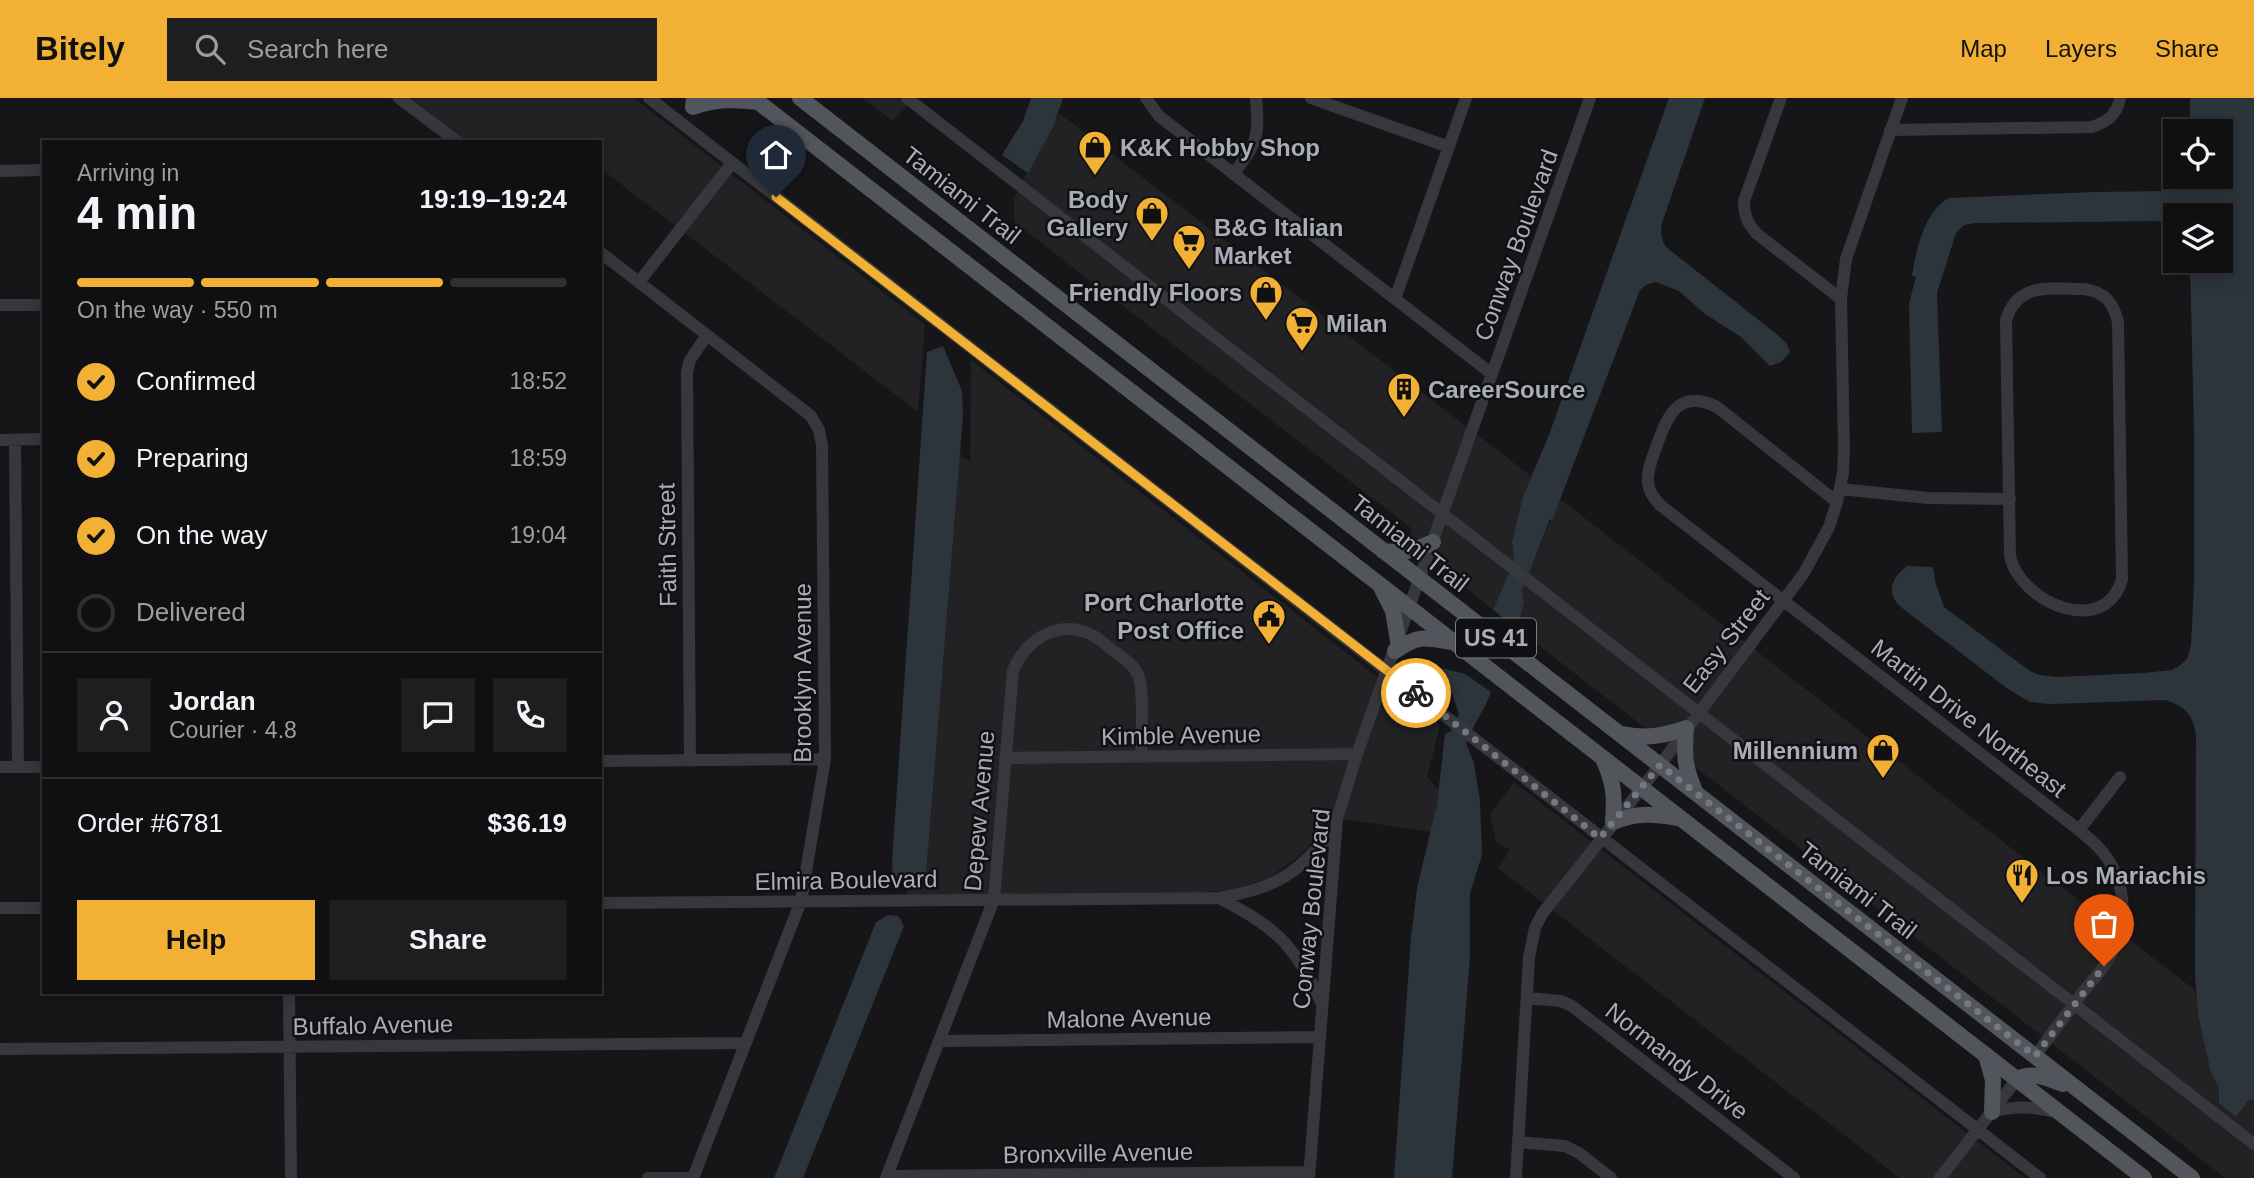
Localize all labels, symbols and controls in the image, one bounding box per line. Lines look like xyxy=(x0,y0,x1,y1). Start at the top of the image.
search box xyxy=(167,18,657,81)
text: Bitely xyxy=(35,30,125,67)
icon: search xyxy=(191,30,229,68)
text: Search here xyxy=(247,34,389,64)
text: Map xyxy=(1960,35,2007,62)
text: Layers xyxy=(2045,35,2117,62)
text: Share xyxy=(2155,35,2219,62)
map controls xyxy=(2163,119,2233,273)
button: locate xyxy=(2163,119,2233,189)
pin xyxy=(746,125,806,197)
shop icon: K&K Hobby Shop xyxy=(1076,128,1114,177)
place label: K&K Hobby Shop xyxy=(1120,134,1320,161)
icon: home xyxy=(757,136,795,174)
street label: Tamiami Trail xyxy=(898,141,1026,249)
street label: Conway Boulevard xyxy=(1469,146,1563,344)
text: Arriving in xyxy=(77,160,179,186)
text: 19:19–19:24 xyxy=(420,184,567,214)
place label: Body Gallery xyxy=(1047,186,1129,241)
text: 4 min xyxy=(77,187,197,239)
shop icon: Body Gallery xyxy=(1133,194,1171,243)
button: layers xyxy=(2163,203,2233,273)
place label: B&G Italian Market xyxy=(1214,214,1343,269)
supermarket icon: B&G Italian Market xyxy=(1170,222,1208,271)
shop icon: Friendly Floors xyxy=(1247,273,1285,322)
place label: Friendly Floors xyxy=(1069,279,1242,306)
text: On the way · 550 m xyxy=(77,297,278,323)
supermarket icon: Milan xyxy=(1283,304,1321,353)
place label: Milan xyxy=(1326,310,1387,337)
icon: check xyxy=(77,363,115,401)
text: Confirmed xyxy=(136,366,256,396)
text: 18:52 xyxy=(509,368,567,394)
building icon: CareerSource xyxy=(1385,370,1423,419)
place label: CareerSource xyxy=(1428,376,1585,403)
icon: check xyxy=(77,440,115,478)
text: Preparing xyxy=(136,443,249,473)
text: 18:59 xyxy=(509,445,567,471)
street label: Faith Street xyxy=(652,482,682,607)
street label: Tamiami Trail xyxy=(1346,489,1474,597)
icon: check xyxy=(77,517,115,555)
text: On the way xyxy=(136,520,268,550)
text: 19:04 xyxy=(509,522,567,548)
street label: Brooklyn Avenue xyxy=(789,583,816,763)
street label: Easy Street xyxy=(1677,584,1775,698)
place label: Port Charlotte Post Office xyxy=(1084,589,1244,644)
text: Delivered xyxy=(136,597,246,627)
public building icon: Port Charlotte Post Office xyxy=(1250,597,1288,646)
road number: US 41 xyxy=(1456,618,1536,658)
street label: Martin Drive Northeast xyxy=(1866,633,2072,803)
courier xyxy=(1381,658,1451,728)
icon: bike xyxy=(1397,674,1435,712)
button: person xyxy=(77,678,151,752)
button: chat xyxy=(401,678,475,752)
button: phone xyxy=(493,678,567,752)
text: Jordan xyxy=(169,686,256,716)
text: Courier · 4.8 xyxy=(169,717,297,743)
street label: Kimble Avenue xyxy=(1101,720,1261,750)
street label: Depew Avenue xyxy=(959,730,999,892)
shop icon: Millennium xyxy=(1864,731,1902,780)
place label: Millennium xyxy=(1733,737,1858,764)
street label: Conway Boulevard xyxy=(1287,807,1335,1011)
text: Order #6781 xyxy=(77,808,223,838)
text: $36.19 xyxy=(487,808,567,838)
street label: Tamiami Trail xyxy=(1794,836,1922,944)
restaurant icon: Los Mariachis xyxy=(2003,856,2041,905)
place label: Los Mariachis xyxy=(2046,862,2206,889)
street label: Elmira Boulevard xyxy=(754,865,938,895)
pin xyxy=(2074,894,2134,966)
button: Help xyxy=(77,900,315,980)
button: Share xyxy=(329,900,567,980)
icon: bag xyxy=(2085,905,2123,943)
street label: Normandy Drive xyxy=(1600,997,1754,1125)
street label: Malone Avenue xyxy=(1046,1003,1212,1033)
street label: Buffalo Avenue xyxy=(292,1010,454,1040)
street label: Bronxville Avenue xyxy=(1003,1138,1193,1168)

